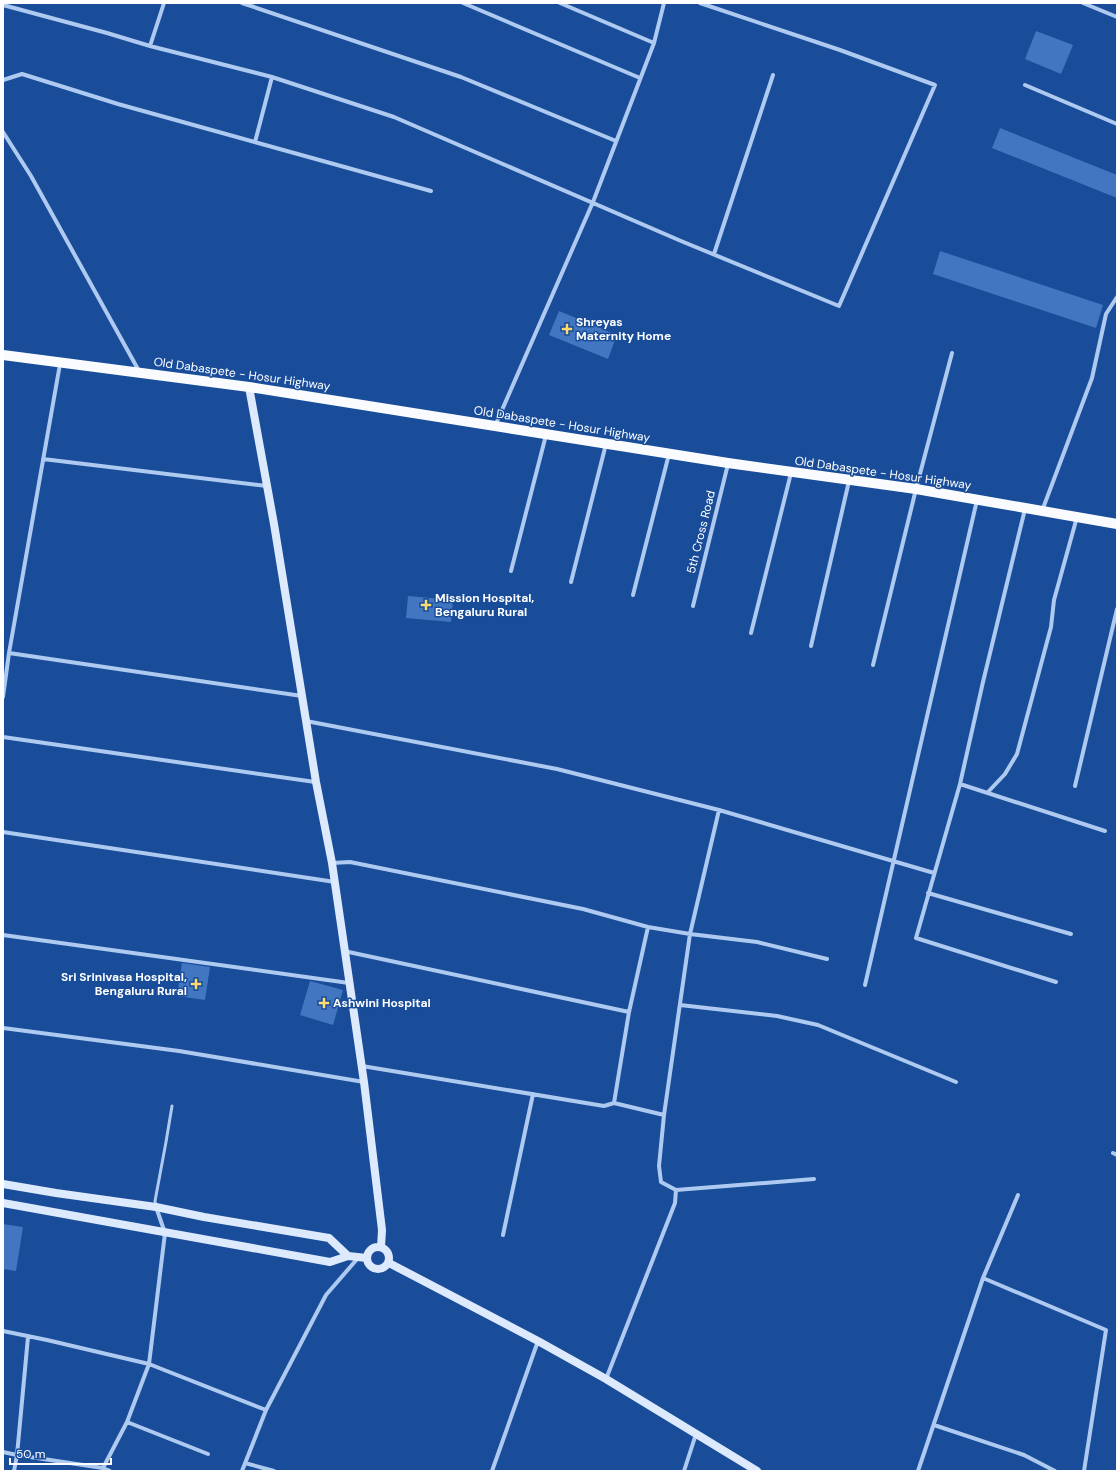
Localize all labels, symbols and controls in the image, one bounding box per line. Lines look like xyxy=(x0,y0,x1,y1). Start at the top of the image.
place label: Shreyas Maternity Home xyxy=(576,314,671,344)
marker: Shreyas Maternity Home xyxy=(561,323,573,335)
street label: Old Dabaspete - Hosur Highway xyxy=(153,354,332,394)
street label: Old Dabaspete - Hosur Highway xyxy=(473,402,652,446)
street label: Old Dabaspete - Hosur Highway xyxy=(794,453,973,493)
street label: 5th Cross Road xyxy=(683,489,719,575)
place label: Mission Hospital, Bengaluru Rural xyxy=(435,590,534,620)
marker: Mission Hospital, Bengaluru Rural xyxy=(420,599,432,611)
place label: Sri Srinivasa Hospital, Bengaluru Rural xyxy=(61,969,187,999)
marker: Sri Srinivasa Hospital, Bengaluru Rural xyxy=(190,978,202,990)
place label: Ashwini Hospital xyxy=(333,995,431,1011)
marker: Ashwini Hospital xyxy=(318,997,330,1009)
scale bar xyxy=(10,1440,111,1466)
text: 50 m xyxy=(16,1446,45,1462)

